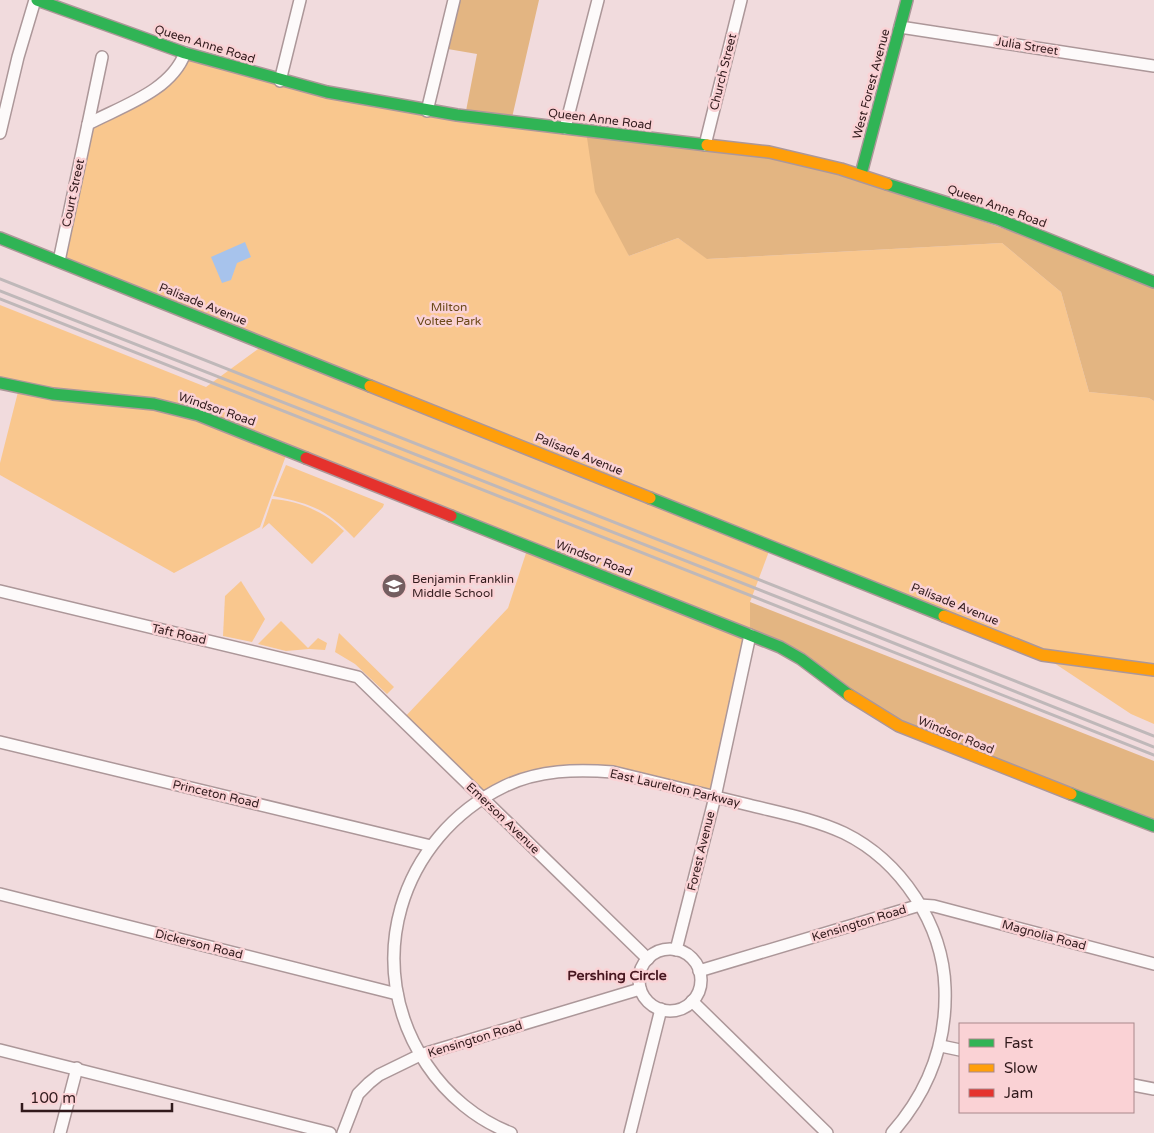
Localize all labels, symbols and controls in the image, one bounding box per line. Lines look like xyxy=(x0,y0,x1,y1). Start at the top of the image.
street label: Queen Anne Road xyxy=(153,22,257,66)
street label: West Forest Avenue xyxy=(850,27,892,141)
street label: Church Street xyxy=(707,32,739,112)
street label: Julia Street xyxy=(995,34,1060,58)
street label: Queen Anne Road xyxy=(547,106,653,132)
street label: Court Street xyxy=(59,157,87,228)
street label: Queen Anne Road xyxy=(945,182,1049,230)
street label: Palisade Avenue xyxy=(157,280,249,328)
park label: Milton Voltee Park xyxy=(417,300,482,328)
street label: Windsor Road xyxy=(177,389,257,429)
street label: Palisade Avenue xyxy=(533,430,625,478)
street label: Windsor Road xyxy=(554,537,634,579)
place label: Benjamin Franklin Middle School xyxy=(412,572,514,600)
school or university icon: Benjamin Franklin Middle School xyxy=(381,573,407,599)
street label: Palisade Avenue xyxy=(909,580,1001,628)
street label: Taft Road xyxy=(151,621,207,647)
street label: Windsor Road xyxy=(916,713,996,757)
street label: East Laurelton Parkway xyxy=(609,766,742,810)
street label: Princeton Road xyxy=(171,777,261,811)
street label: Emerson Avenue xyxy=(463,779,543,857)
street label: Forest Avenue xyxy=(684,809,718,892)
street label: Kensington Road xyxy=(810,902,908,944)
street label: Magnolia Road xyxy=(1000,917,1088,953)
street label: Dickerson Road xyxy=(154,926,244,962)
district label: Pershing Circle xyxy=(567,967,667,984)
street label: Kensington Road xyxy=(426,1018,524,1060)
legend xyxy=(959,1023,1134,1113)
text: Fast xyxy=(1004,1034,1034,1052)
text: Slow xyxy=(1004,1059,1038,1077)
scale bar xyxy=(22,1080,172,1112)
text: Jam xyxy=(1004,1084,1033,1102)
text: 100 m xyxy=(30,1089,76,1107)

